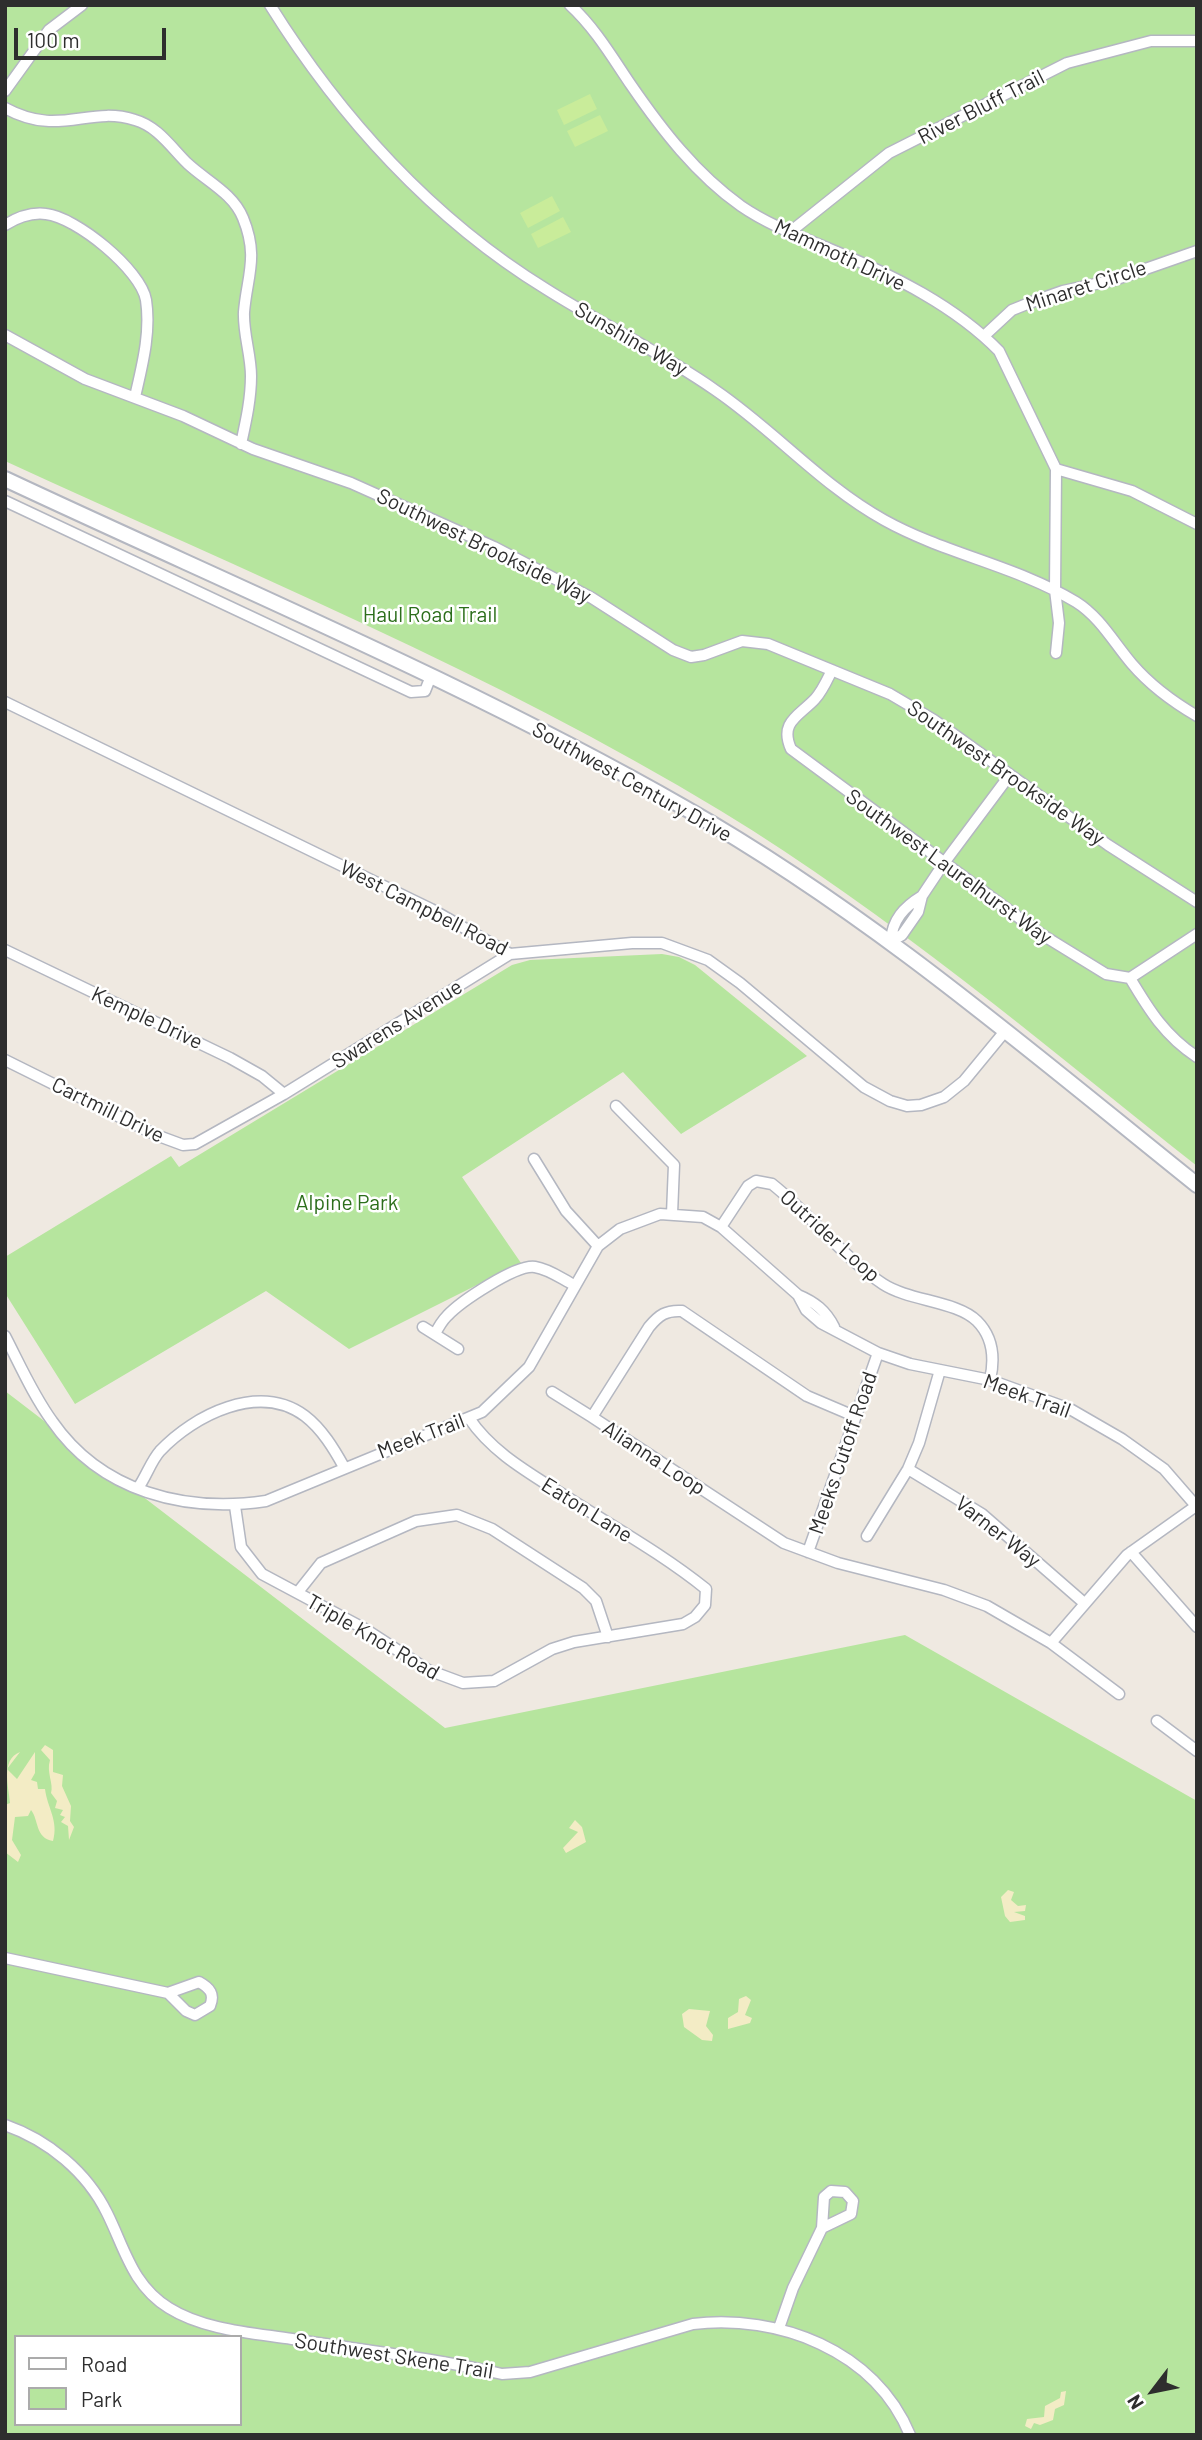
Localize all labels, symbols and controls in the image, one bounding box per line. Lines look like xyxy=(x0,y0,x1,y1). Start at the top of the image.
scale bar xyxy=(18,14,170,58)
text: 100 m xyxy=(27,27,80,52)
street label: River Bluff Trail xyxy=(914,64,1048,150)
street label: Mammoth Drive xyxy=(771,214,909,296)
street label: Minaret Circle xyxy=(1022,255,1150,317)
street label: Sunshine Way xyxy=(570,297,692,381)
street label: Southwest Brookside Way xyxy=(373,483,595,609)
park label: Haul Road Trail xyxy=(363,602,497,628)
street label: Southwest Brookside Way xyxy=(902,695,1110,851)
street label: Southwest Century Drive xyxy=(528,717,736,847)
street label: Southwest Laurelhurst Way xyxy=(841,784,1057,950)
street label: West Campbell Road xyxy=(336,855,512,961)
street label: Swarens Avenue xyxy=(327,974,467,1074)
street label: Kemple Drive xyxy=(87,981,207,1055)
street label: Cartmill Drive xyxy=(48,1072,168,1148)
street label: Outrider Loop xyxy=(775,1185,885,1287)
park label: Alpine Park xyxy=(296,1190,398,1216)
street label: Meeks Cutoff Road xyxy=(803,1368,883,1538)
street label: Meek Trail xyxy=(980,1369,1074,1423)
street label: Meek Trail xyxy=(374,1408,468,1464)
street label: Alianna Loop xyxy=(598,1415,710,1501)
street label: Eaton Lane xyxy=(537,1472,637,1548)
street label: Varner Way xyxy=(950,1491,1046,1573)
street label: Triple Knot Road xyxy=(302,1589,444,1685)
street label: Southwest Skene Trail xyxy=(293,2328,495,2384)
legend xyxy=(14,2335,242,2426)
text: Road xyxy=(81,2351,127,2376)
north arrow xyxy=(1118,2356,1188,2426)
text: Park xyxy=(81,2386,122,2411)
text: N xyxy=(1122,2391,1148,2414)

